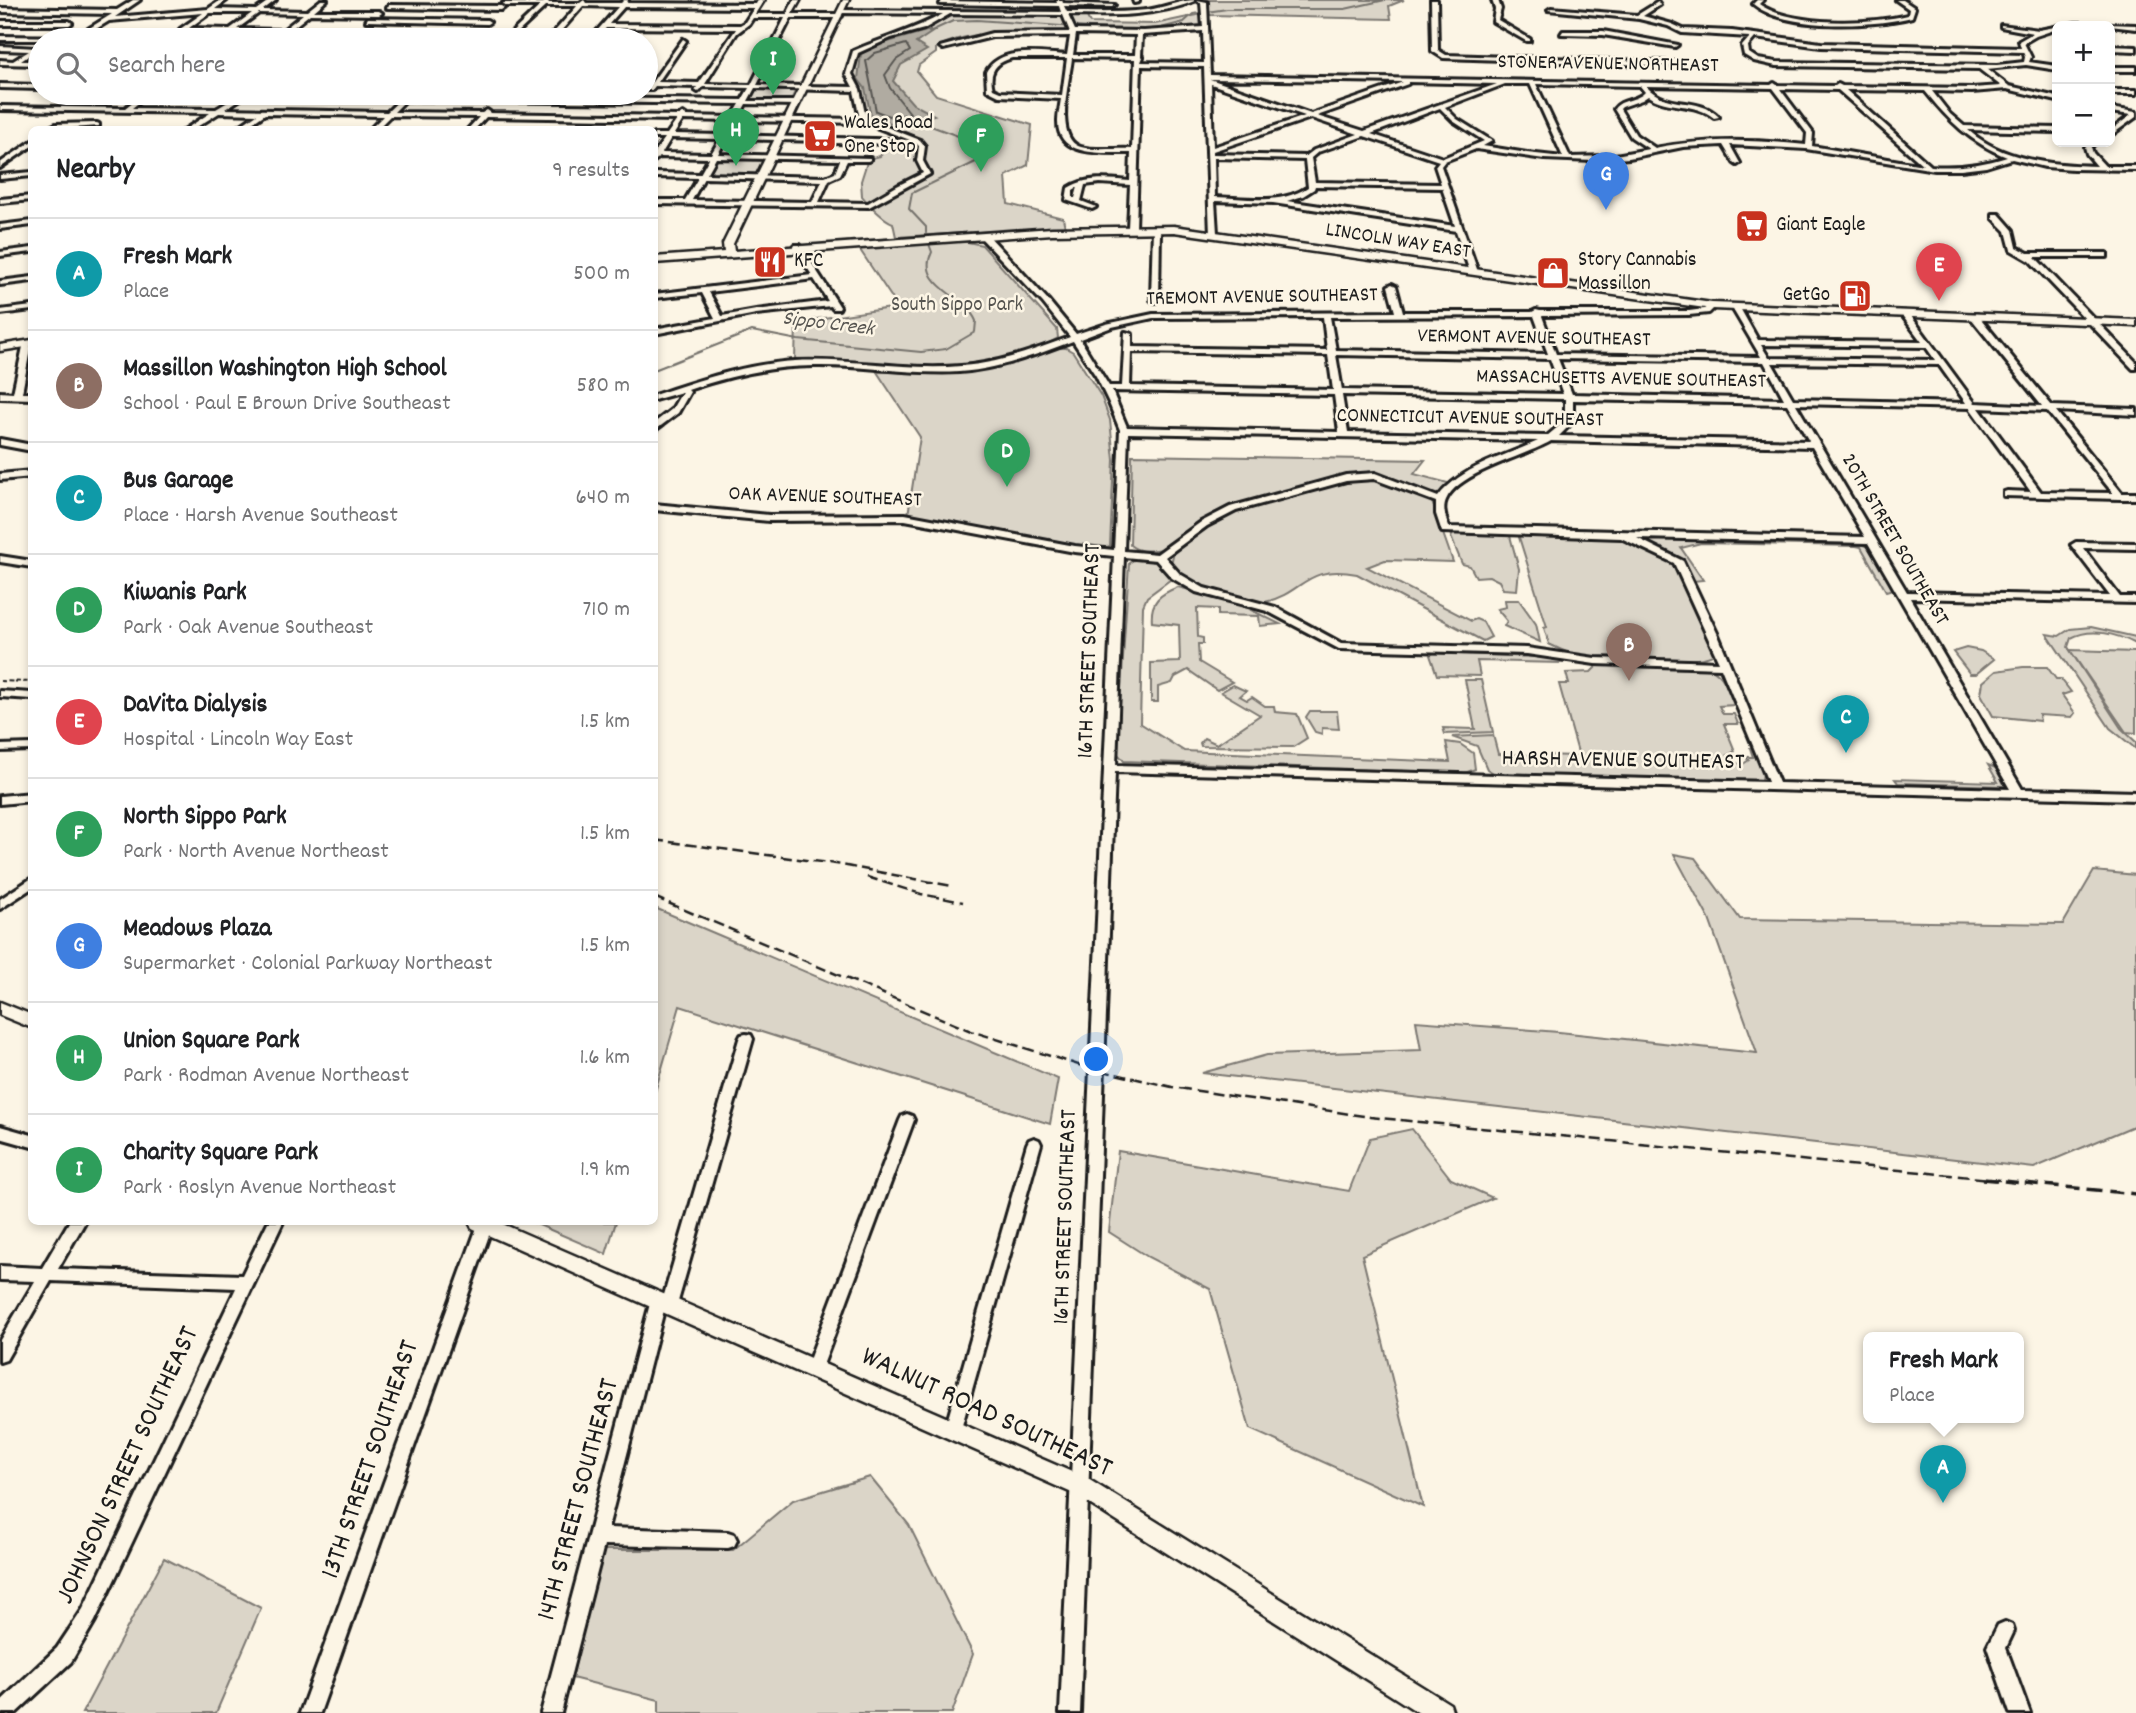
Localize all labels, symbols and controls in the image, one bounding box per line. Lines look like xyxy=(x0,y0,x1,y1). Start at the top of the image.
map controls xyxy=(2052,21,2115,147)
button: + xyxy=(2052,21,2115,84)
search box xyxy=(28,28,658,105)
pin: I xyxy=(750,37,796,95)
icon: search xyxy=(52,48,90,86)
text: Search here xyxy=(108,48,226,85)
street label: STONER AVENUE NORTHEAST xyxy=(1497,48,1719,82)
button: − xyxy=(2052,84,2115,147)
pin: H xyxy=(713,108,759,166)
place label: Wales Road One Stop xyxy=(844,109,933,163)
pin: F xyxy=(958,114,1004,172)
supermarket icon: Wales Road One Stop xyxy=(801,117,839,155)
text: Nearby xyxy=(56,150,134,193)
pin: G xyxy=(1583,152,1629,210)
text: 9 results xyxy=(552,155,630,188)
supermarket icon: Giant Eagle xyxy=(1733,207,1771,245)
place label: Giant Eagle xyxy=(1776,211,1865,241)
street label: LINCOLN WAY EAST xyxy=(1323,216,1473,268)
text: Fresh Mark xyxy=(123,239,232,276)
restaurant icon: KFC xyxy=(751,243,789,281)
pin: E xyxy=(1916,243,1962,301)
place label: Story Cannabis Massillon xyxy=(1578,246,1697,300)
place label: KFC xyxy=(794,247,823,277)
shop icon: Story Cannabis Massillon xyxy=(1534,254,1572,292)
text: A xyxy=(73,258,85,291)
text: 500 m xyxy=(573,258,630,291)
text: Place xyxy=(123,276,169,309)
fuel station icon: GetGo xyxy=(1836,277,1874,315)
street label: TREMONT AVENUE SOUTHEAST xyxy=(1146,281,1378,315)
place label: GetGo xyxy=(1782,281,1830,311)
park label: South Sippo Park xyxy=(891,291,1023,321)
water label: Sippo Creek xyxy=(781,305,878,346)
street label: VERMONT AVENUE SOUTHEAST xyxy=(1417,322,1651,356)
text: Massillon Washington High School xyxy=(123,351,447,388)
street label: MASSACHUSETTS AVENUE SOUTHEAST xyxy=(1476,362,1767,398)
text: B xyxy=(74,370,84,403)
text: 580 m xyxy=(577,370,630,403)
text: School · Paul E Brown Drive Southeast xyxy=(123,388,451,421)
street label: CONNECTICUT AVENUE SOUTHEAST xyxy=(1336,402,1604,436)
pin: D xyxy=(984,429,1030,487)
street label: 20TH STREET SOUTHEAST xyxy=(1833,448,1956,632)
text: Bus Garage xyxy=(123,463,233,500)
street label: OAK AVENUE SOUTHEAST xyxy=(728,480,923,516)
text: C xyxy=(73,482,85,515)
text: 640 m xyxy=(576,482,630,515)
text: Place · Harsh Avenue Southeast xyxy=(123,500,398,533)
street label: 16TH STREET SOUTHEAST xyxy=(1069,542,1111,759)
text: Kiwanis Park xyxy=(123,575,247,612)
text: D xyxy=(73,594,85,627)
text: 710 m xyxy=(583,594,630,627)
text: Park · Oak Avenue Southeast xyxy=(123,612,373,645)
pin: B xyxy=(1606,623,1652,681)
text: DaVita Dialysis xyxy=(123,687,267,724)
pin: C xyxy=(1823,695,1869,753)
text: E xyxy=(74,706,84,739)
text: 1.5 km xyxy=(580,706,630,739)
text: Hospital · Lincoln Way East xyxy=(123,724,353,757)
street label: HARSH AVENUE SOUTHEAST xyxy=(1501,742,1745,780)
text: North Sippo Park xyxy=(123,799,287,836)
text: F xyxy=(74,818,84,851)
text: 1.5 km xyxy=(580,818,630,851)
text: Park · North Avenue Northeast xyxy=(123,836,389,869)
text: Meadows Plaza xyxy=(123,911,272,948)
text: G xyxy=(73,930,85,963)
text: 1.5 km xyxy=(580,930,630,963)
text: Supermarket · Colonial Parkway Northeast xyxy=(123,948,493,981)
text: Union Square Park xyxy=(123,1023,300,1060)
text: H xyxy=(73,1042,85,1075)
text: 1.6 km xyxy=(579,1042,630,1075)
your location xyxy=(1079,1042,1113,1076)
text: Park · Rodman Avenue Northeast xyxy=(123,1060,409,1093)
street label: 16TH STREET SOUTHEAST xyxy=(1045,1108,1087,1325)
text: Charity Square Park xyxy=(123,1135,318,1172)
text: I xyxy=(75,1154,83,1187)
text: 1.9 km xyxy=(580,1154,630,1187)
text: Park · Roslyn Avenue Northeast xyxy=(123,1172,396,1205)
street label: JOHNSON STREET SOUTHEAST xyxy=(47,1321,211,1611)
popup xyxy=(1863,1332,2024,1423)
street label: 13TH STREET SOUTHEAST xyxy=(312,1335,432,1585)
street label: WALNUT ROAD SOUTHEAST xyxy=(854,1338,1118,1490)
text: Fresh Mark xyxy=(1889,1343,1998,1380)
street label: 14TH STREET SOUTHEAST xyxy=(528,1375,632,1625)
text: Place xyxy=(1889,1380,1935,1413)
pin: A xyxy=(1920,1445,1966,1503)

